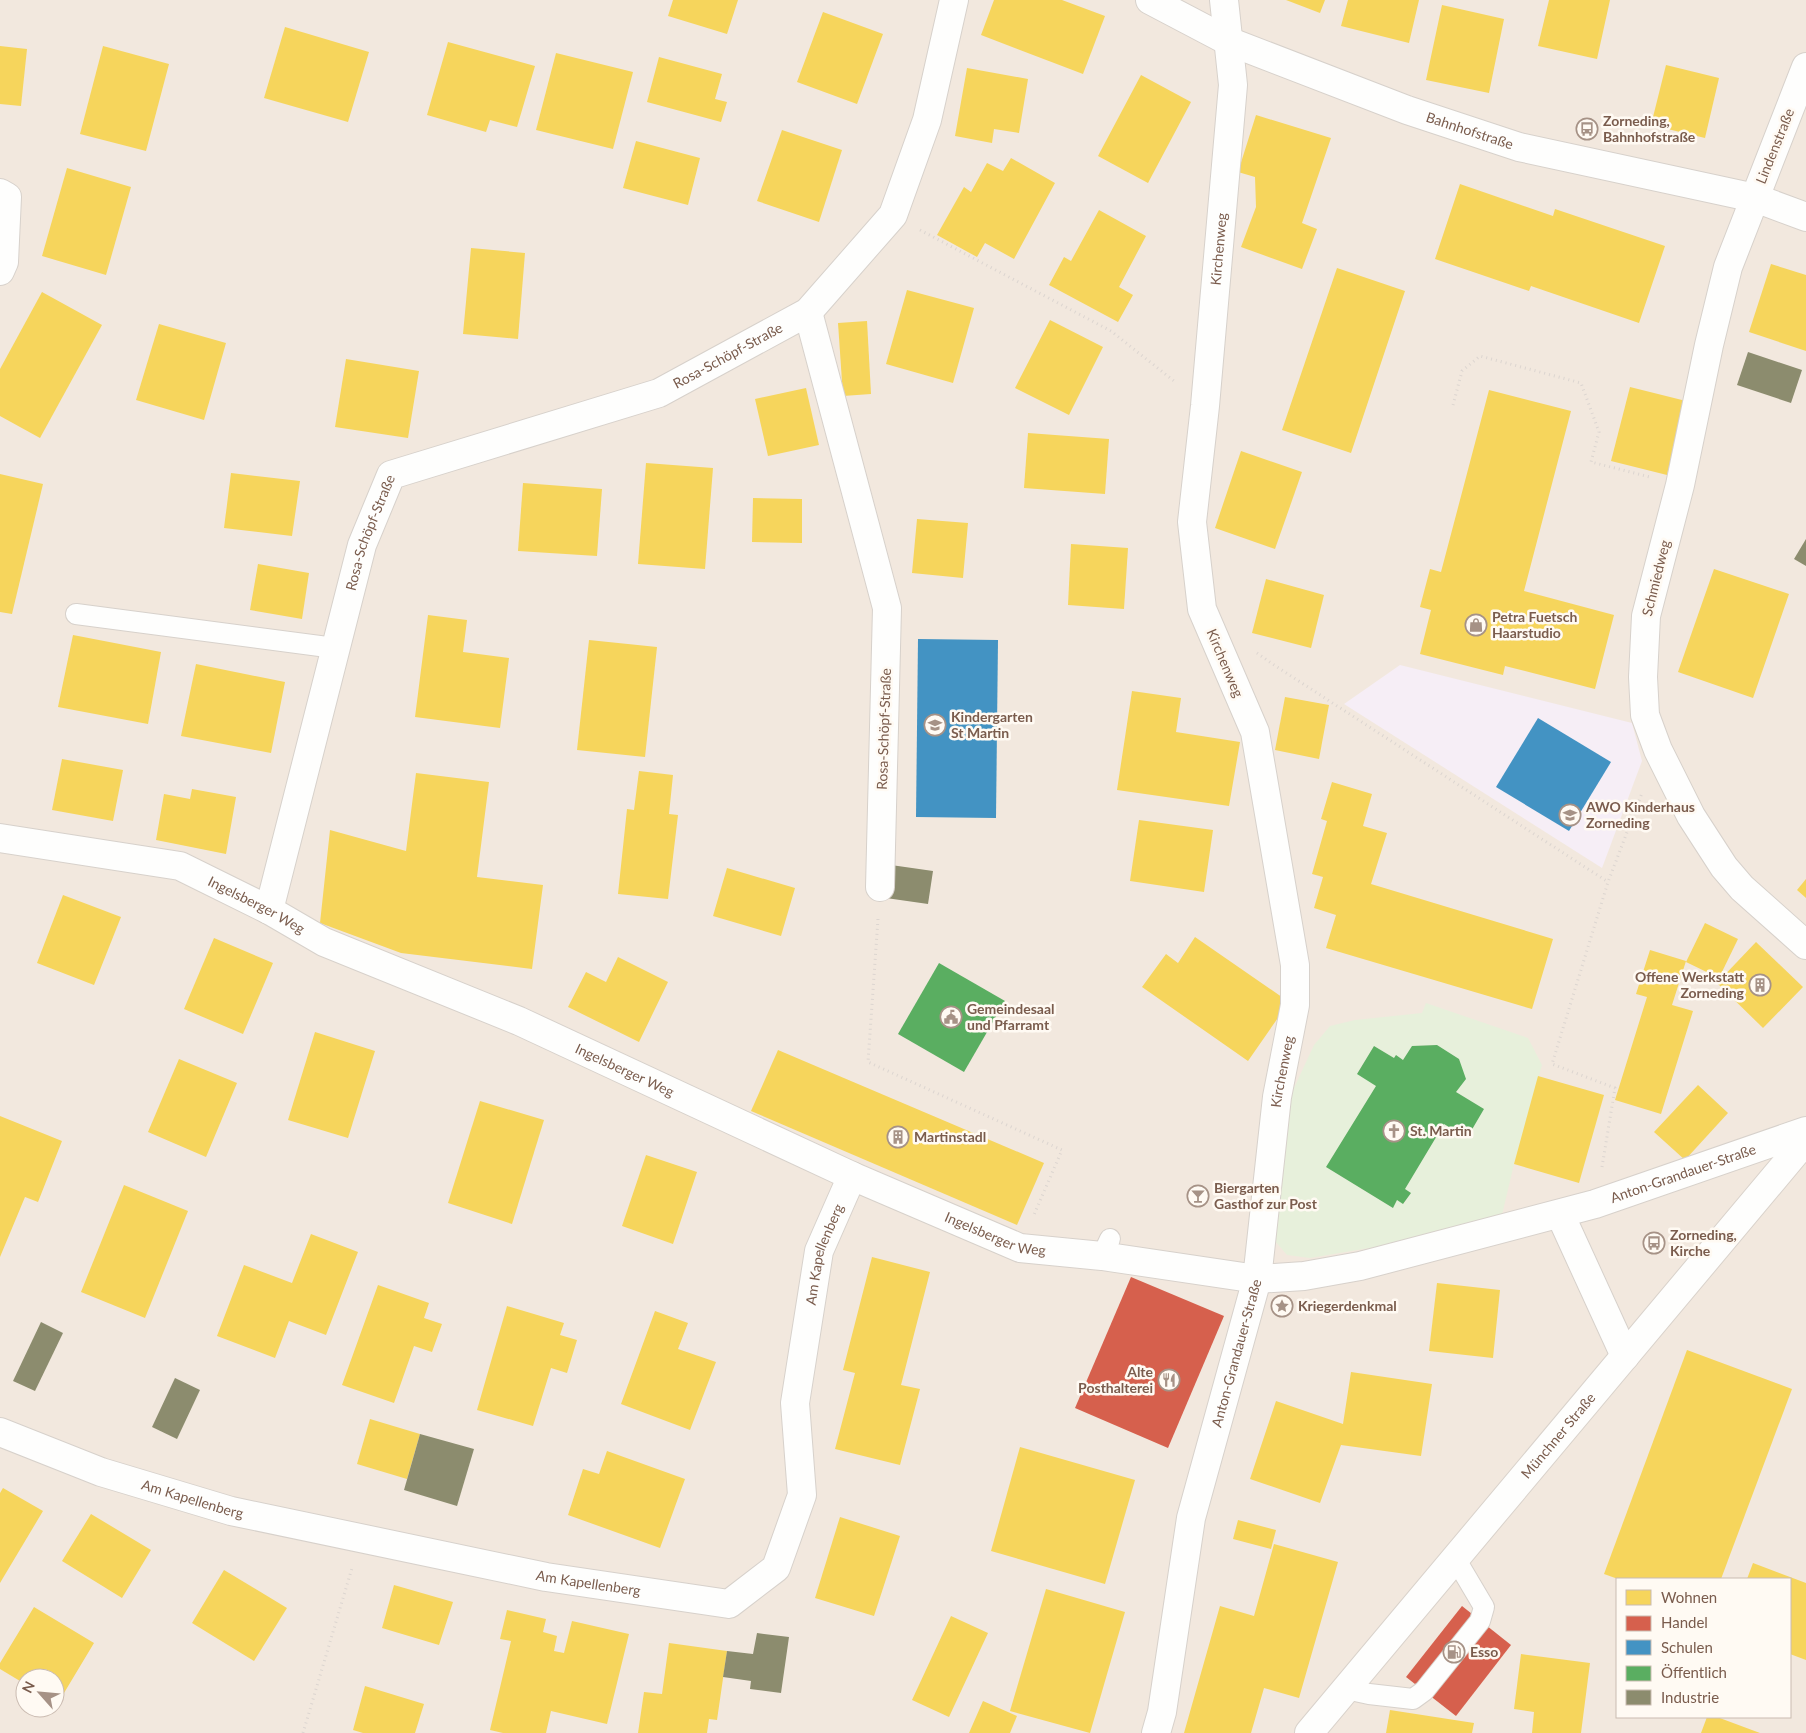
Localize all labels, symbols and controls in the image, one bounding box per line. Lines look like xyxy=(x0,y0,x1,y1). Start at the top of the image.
street label: Lindenstraße xyxy=(1752,106,1797,186)
street label: Bahnhofstraße xyxy=(1424,108,1516,153)
place label: Zorneding, Bahnhofstraße xyxy=(1603,112,1696,145)
bus stop icon: Zorneding, Bahnhofstraße xyxy=(1575,117,1599,141)
street label: Kirchenweg xyxy=(1207,212,1230,286)
street label: Rosa-Schöpf-Straße xyxy=(670,319,785,392)
street label: Rosa-Schöpf-Straße xyxy=(342,472,398,592)
street label: Schmiedweg xyxy=(1638,538,1673,618)
place label: Petra Fuetsch Haarstudio xyxy=(1492,608,1577,641)
shop icon: Petra Fuetsch Haarstudio xyxy=(1464,613,1488,637)
street label: Kirchenweg xyxy=(1203,626,1247,700)
street label: Rosa-Schöpf-Straße xyxy=(873,668,894,790)
place label: Kindergarten St Martin xyxy=(951,708,1033,741)
school or university icon: Kindergarten St Martin xyxy=(923,713,947,737)
place label: AWO Kinderhaus Zorneding xyxy=(1585,798,1695,831)
school or university icon: AWO Kinderhaus Zorneding xyxy=(1558,803,1582,827)
street label: Ingelsberger Weg xyxy=(205,872,308,937)
place label: Offene Werkstatt Zorneding xyxy=(1635,968,1745,1001)
building icon: Offene Werkstatt Zorneding xyxy=(1748,973,1772,997)
place label: Gemeindesaal und Pfarramt xyxy=(967,1000,1054,1033)
public building icon: Gemeindesaal und Pfarramt xyxy=(939,1005,963,1029)
street label: Kirchenweg xyxy=(1267,1034,1297,1108)
street label: Ingelsberger Weg xyxy=(573,1039,677,1100)
church icon: St. Martin xyxy=(1382,1119,1406,1143)
place label: St. Martin xyxy=(1410,1122,1472,1139)
building icon: Martinstadl xyxy=(886,1125,910,1149)
place label: Martinstadl xyxy=(914,1128,986,1145)
street label: Anton-Grandauer-Straße xyxy=(1608,1140,1758,1206)
place label: Biergarten Gasthof zur Post xyxy=(1214,1179,1318,1212)
bar icon: Biergarten Gasthof zur Post xyxy=(1186,1184,1210,1208)
street label: Am Kapellenberg xyxy=(802,1201,847,1306)
street label: Ingelsberger Weg xyxy=(942,1208,1047,1258)
place label: Zorneding, Kirche xyxy=(1670,1226,1737,1259)
bus stop icon: Zorneding, Kirche xyxy=(1642,1231,1666,1255)
street label: Anton-Grandauer-Straße xyxy=(1207,1277,1265,1429)
place icon: Kriegerdenkmal xyxy=(1270,1294,1294,1318)
place label: Kriegerdenkmal xyxy=(1298,1297,1397,1314)
place label: Alte Posthalterei xyxy=(1078,1363,1154,1396)
restaurant icon: Alte Posthalterei xyxy=(1157,1368,1181,1392)
street label: Münchner Straße xyxy=(1517,1389,1599,1482)
street label: Am Kapellenberg xyxy=(140,1476,245,1521)
street label: Am Kapellenberg xyxy=(535,1566,642,1599)
legend xyxy=(1616,1578,1791,1718)
text: Wohnen xyxy=(1661,1588,1717,1606)
text: Handel xyxy=(1661,1613,1708,1631)
text: Schulen xyxy=(1661,1638,1713,1656)
fuel station icon: Esso xyxy=(1442,1640,1466,1664)
place label: Esso xyxy=(1470,1643,1498,1660)
text: Öffentlich xyxy=(1661,1663,1727,1681)
north arrow xyxy=(15,1668,65,1718)
text: N xyxy=(18,1678,38,1696)
text: Industrie xyxy=(1661,1688,1719,1706)

